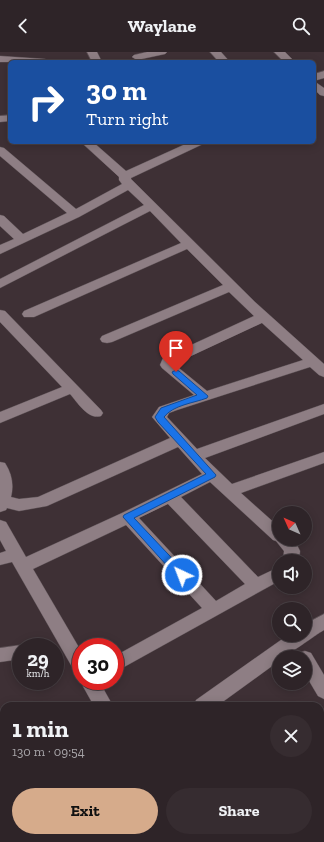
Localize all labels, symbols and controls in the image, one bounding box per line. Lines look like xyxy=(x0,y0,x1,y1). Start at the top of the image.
icon: back xyxy=(12,15,34,37)
text: Waylane xyxy=(128,15,196,37)
icon: search xyxy=(290,15,312,37)
text: 30 m xyxy=(86,74,147,107)
icon: right xyxy=(20,76,72,128)
text: Turn right xyxy=(86,108,168,130)
pin xyxy=(159,331,193,372)
icon: arrive xyxy=(165,337,187,359)
north arrow xyxy=(272,506,312,546)
map controls xyxy=(272,506,312,690)
position arrow xyxy=(161,554,203,596)
button: sound xyxy=(272,554,312,594)
button: search xyxy=(272,602,312,642)
speed limit sign: 30 xyxy=(72,638,124,690)
text: 29 xyxy=(27,647,49,671)
button: layers xyxy=(272,650,312,690)
text: km/h xyxy=(27,668,49,680)
text: 1 min xyxy=(12,714,69,743)
button: close xyxy=(270,715,312,757)
text: 130 m · 09:54 xyxy=(12,744,85,759)
button: Exit xyxy=(12,788,158,834)
button: Share xyxy=(166,788,312,834)

